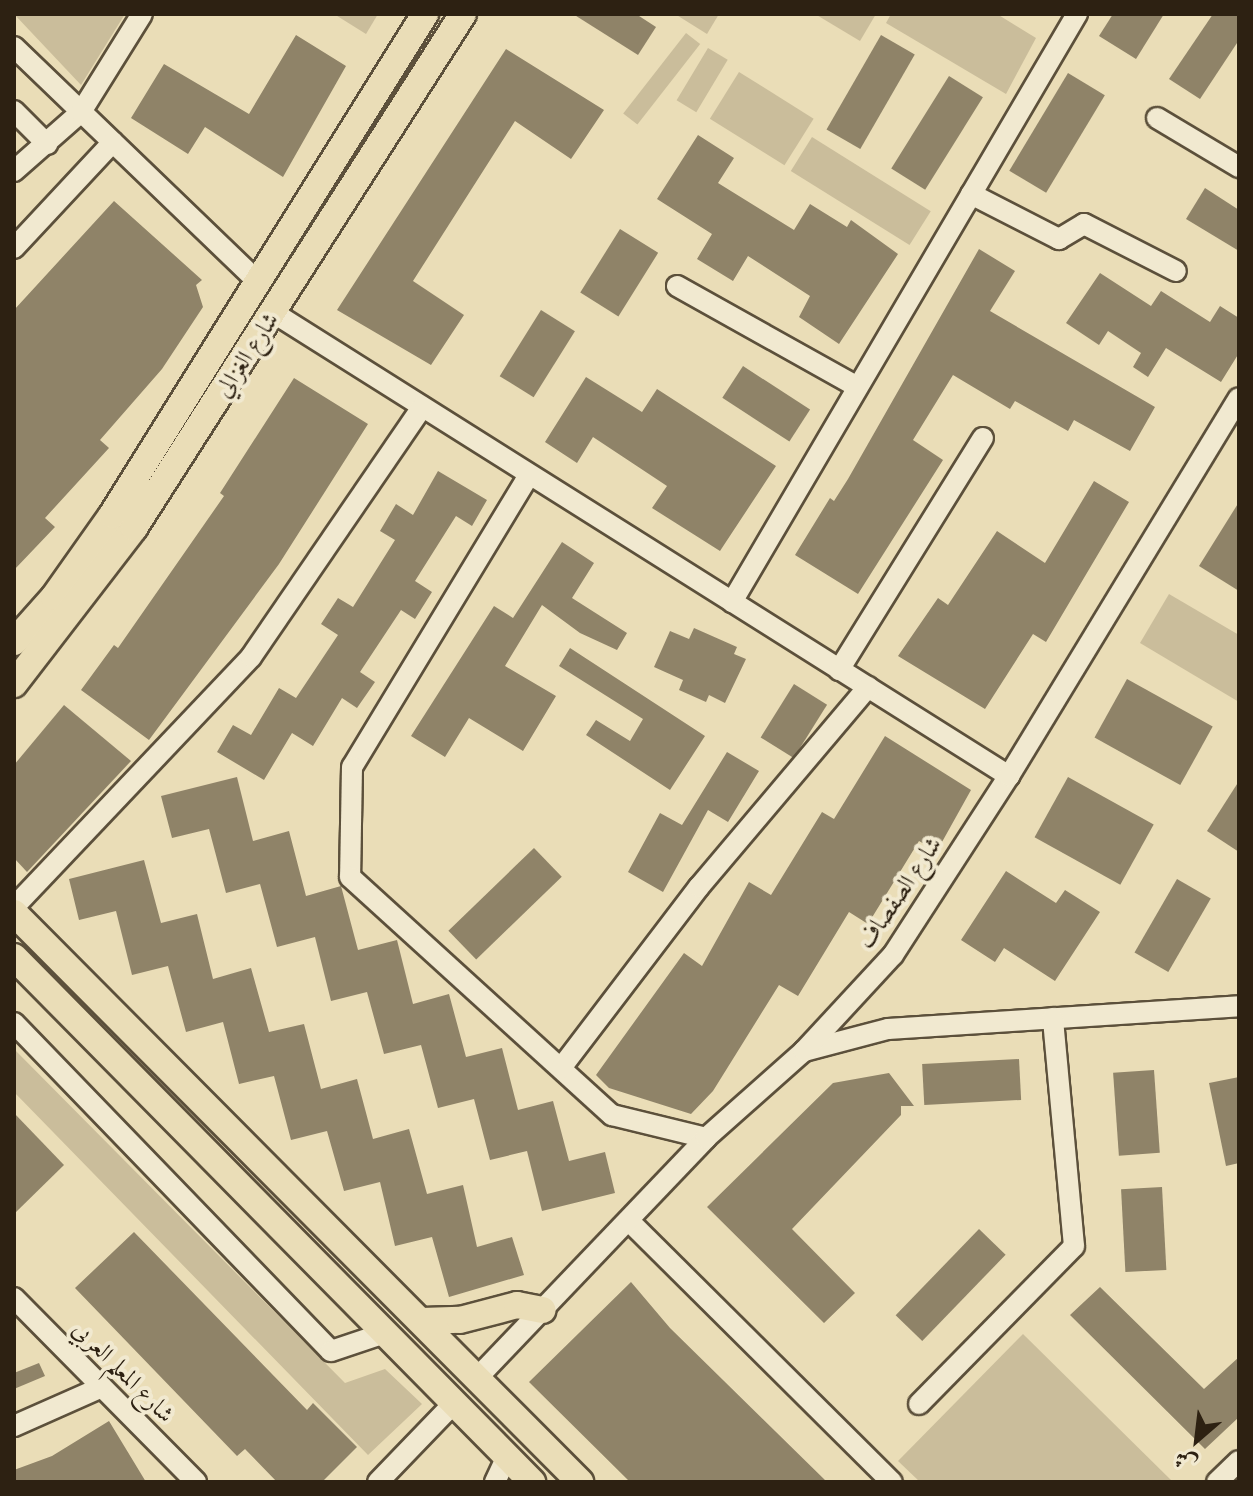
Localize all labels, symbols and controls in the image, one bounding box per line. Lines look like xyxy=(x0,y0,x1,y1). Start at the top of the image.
street label: شارع الغزالي xyxy=(209,307,285,403)
street label: شارع الصفصاف xyxy=(852,831,948,955)
street label: شارع المعلم العربي xyxy=(66,1315,180,1429)
north arrow xyxy=(1157,1400,1237,1480)
text: ش xyxy=(1170,1445,1201,1478)

